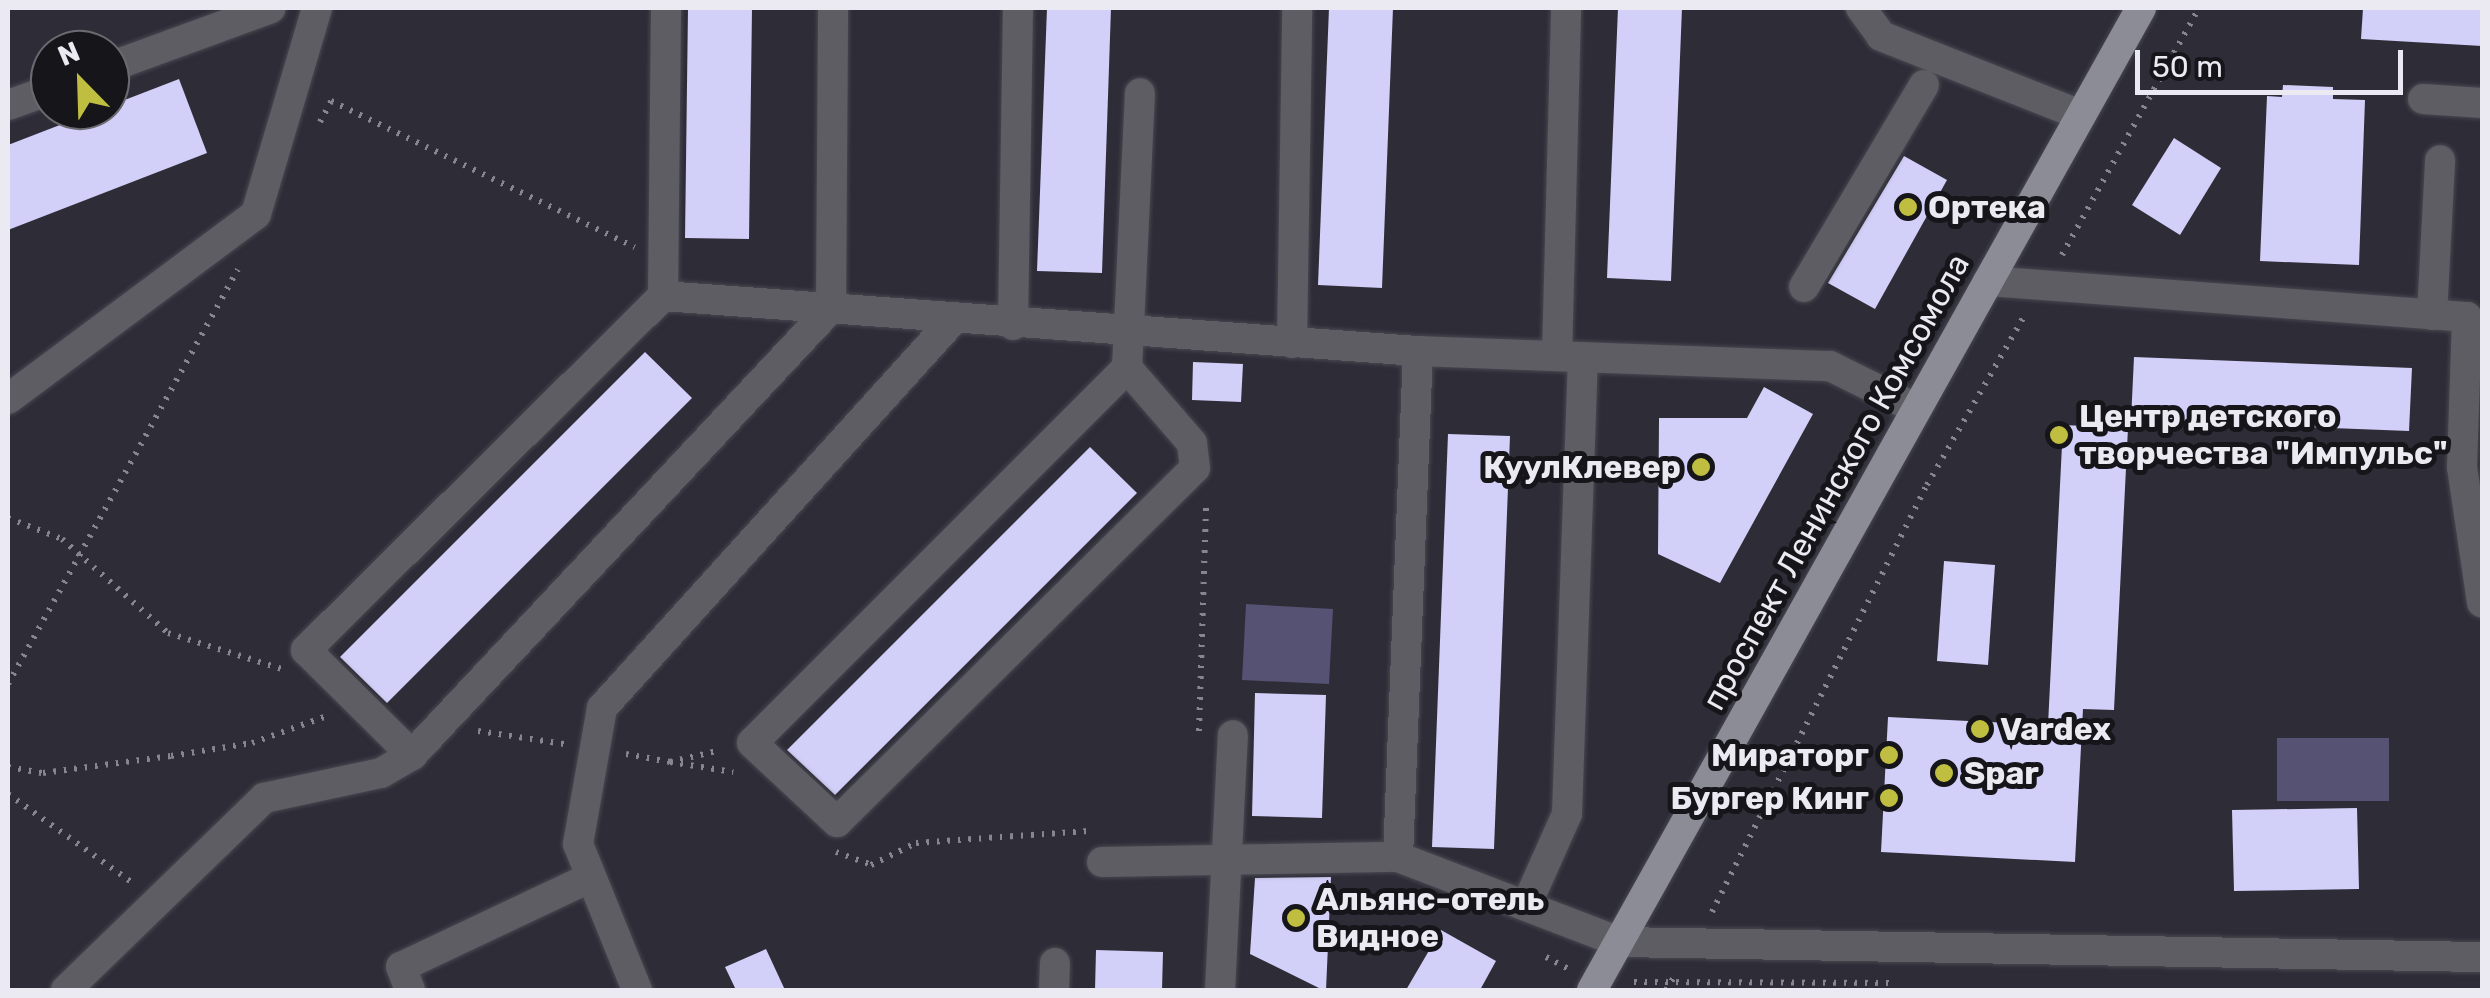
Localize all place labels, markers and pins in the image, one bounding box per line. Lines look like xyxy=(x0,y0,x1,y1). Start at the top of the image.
place label: Ортека xyxy=(1928,188,2046,226)
marker: Ортека xyxy=(1897,196,1919,218)
place label: Центр детского творчества "Импульс" xyxy=(2079,398,2447,473)
marker: Центр детского творчества "Импульс" xyxy=(2048,424,2070,446)
place label: КуулКлевер xyxy=(1483,448,1681,486)
marker: КуулКлевер xyxy=(1690,456,1712,478)
place label: Vardex xyxy=(2000,710,2111,748)
marker: Vardex xyxy=(1969,718,1991,740)
place label: Мираторг xyxy=(1711,736,1869,774)
marker: Мираторг xyxy=(1878,744,1900,766)
place label: Spar xyxy=(1964,754,2039,792)
marker: Spar xyxy=(1933,762,1955,784)
place label: Бургер Кинг xyxy=(1670,779,1869,817)
marker: Бургер Кинг xyxy=(1878,787,1900,809)
place label: Альянс-отель Видное xyxy=(1316,881,1545,956)
marker: Альянс-отель Видное xyxy=(1285,907,1307,929)

